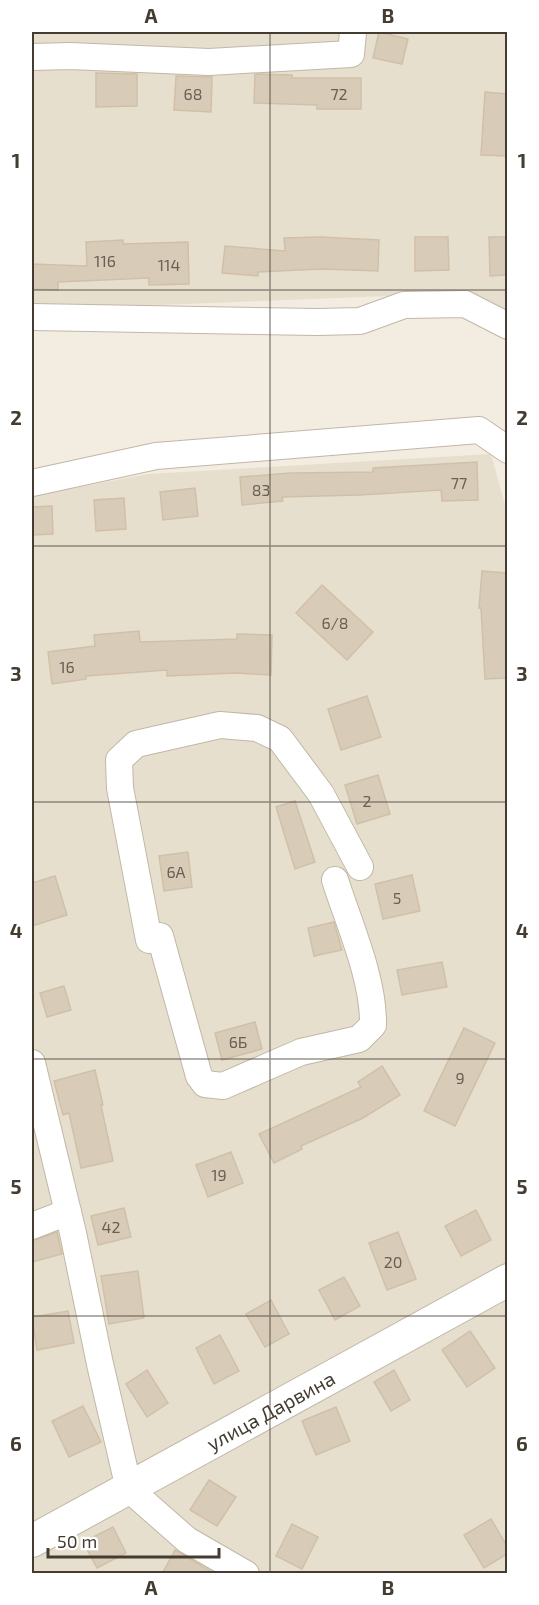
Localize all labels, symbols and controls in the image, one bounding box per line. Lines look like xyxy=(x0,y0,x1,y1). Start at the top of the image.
text: A xyxy=(144,3,158,27)
text: B xyxy=(382,3,394,27)
house number: 68 xyxy=(184,84,202,103)
house number: 72 xyxy=(330,84,348,103)
text: 1 xyxy=(12,148,20,172)
text: 1 xyxy=(518,148,526,172)
house number: 116 xyxy=(94,251,116,270)
house number: 114 xyxy=(158,255,180,274)
text: 2 xyxy=(10,405,22,429)
text: 2 xyxy=(516,405,528,429)
house number: 77 xyxy=(451,473,467,492)
house number: 83 xyxy=(252,480,270,499)
house number: 6/8 xyxy=(321,613,349,632)
house number: 16 xyxy=(59,657,75,676)
text: 3 xyxy=(10,661,22,685)
text: 3 xyxy=(516,661,528,685)
house number: 2 xyxy=(363,791,372,810)
house number: 6А xyxy=(166,862,186,881)
house number: 5 xyxy=(393,888,401,907)
text: 4 xyxy=(10,918,23,942)
text: 4 xyxy=(516,918,529,942)
house number: 6Б xyxy=(229,1032,247,1051)
house number: 9 xyxy=(455,1068,465,1087)
house number: 19 xyxy=(211,1165,227,1184)
text: 5 xyxy=(10,1174,22,1198)
text: 5 xyxy=(516,1174,528,1198)
house number: 42 xyxy=(102,1217,120,1236)
house number: 20 xyxy=(384,1252,402,1271)
street label: улица Дарвина xyxy=(202,1365,339,1456)
text: 6 xyxy=(10,1431,22,1455)
text: 6 xyxy=(516,1431,528,1455)
scale bar xyxy=(48,1521,219,1559)
text: 50 m xyxy=(57,1530,97,1552)
text: A xyxy=(144,1575,158,1599)
text: B xyxy=(382,1575,394,1599)

